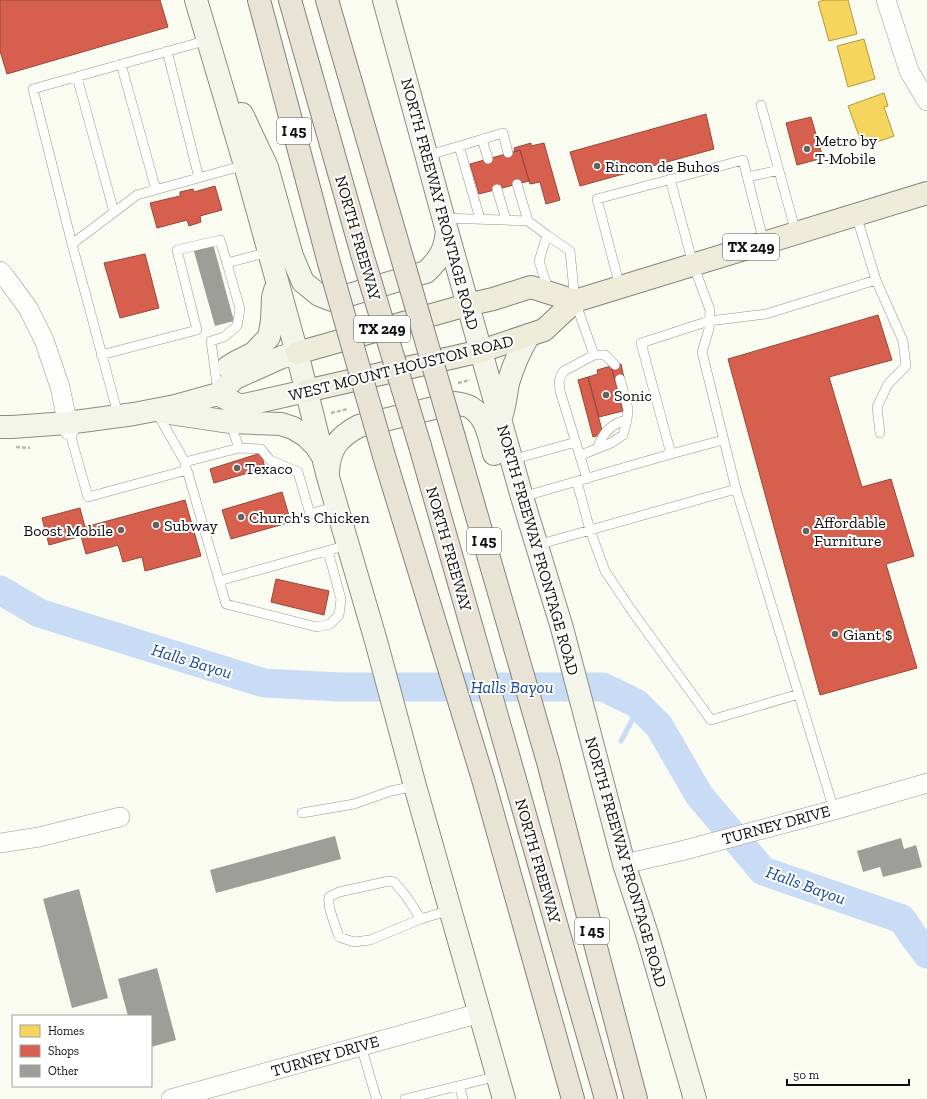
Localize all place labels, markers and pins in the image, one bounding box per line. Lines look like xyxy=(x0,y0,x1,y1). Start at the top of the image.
place label: Metro by T-Mobile xyxy=(815,131,878,168)
marker: Metro by T-Mobile xyxy=(802,144,812,154)
place label: Rincon de Buhos xyxy=(605,157,720,176)
marker: Rincon de Buhos xyxy=(592,161,602,171)
place label: Sonic xyxy=(614,386,652,405)
marker: Sonic xyxy=(601,390,611,400)
place label: Texaco xyxy=(245,459,293,478)
marker: Texaco xyxy=(232,463,242,473)
place label: Church's Chicken xyxy=(249,508,371,527)
marker: Church's Chicken xyxy=(236,512,246,522)
place label: Affordable Furniture xyxy=(814,513,886,550)
place label: Subway xyxy=(164,516,219,535)
marker: Subway xyxy=(151,520,161,530)
place label: Boost Mobile xyxy=(24,521,113,540)
marker: Boost Mobile xyxy=(116,525,126,535)
marker: Affordable Furniture xyxy=(801,526,811,536)
place label: Giant $ xyxy=(843,625,893,644)
marker: Giant $ xyxy=(830,629,840,639)

